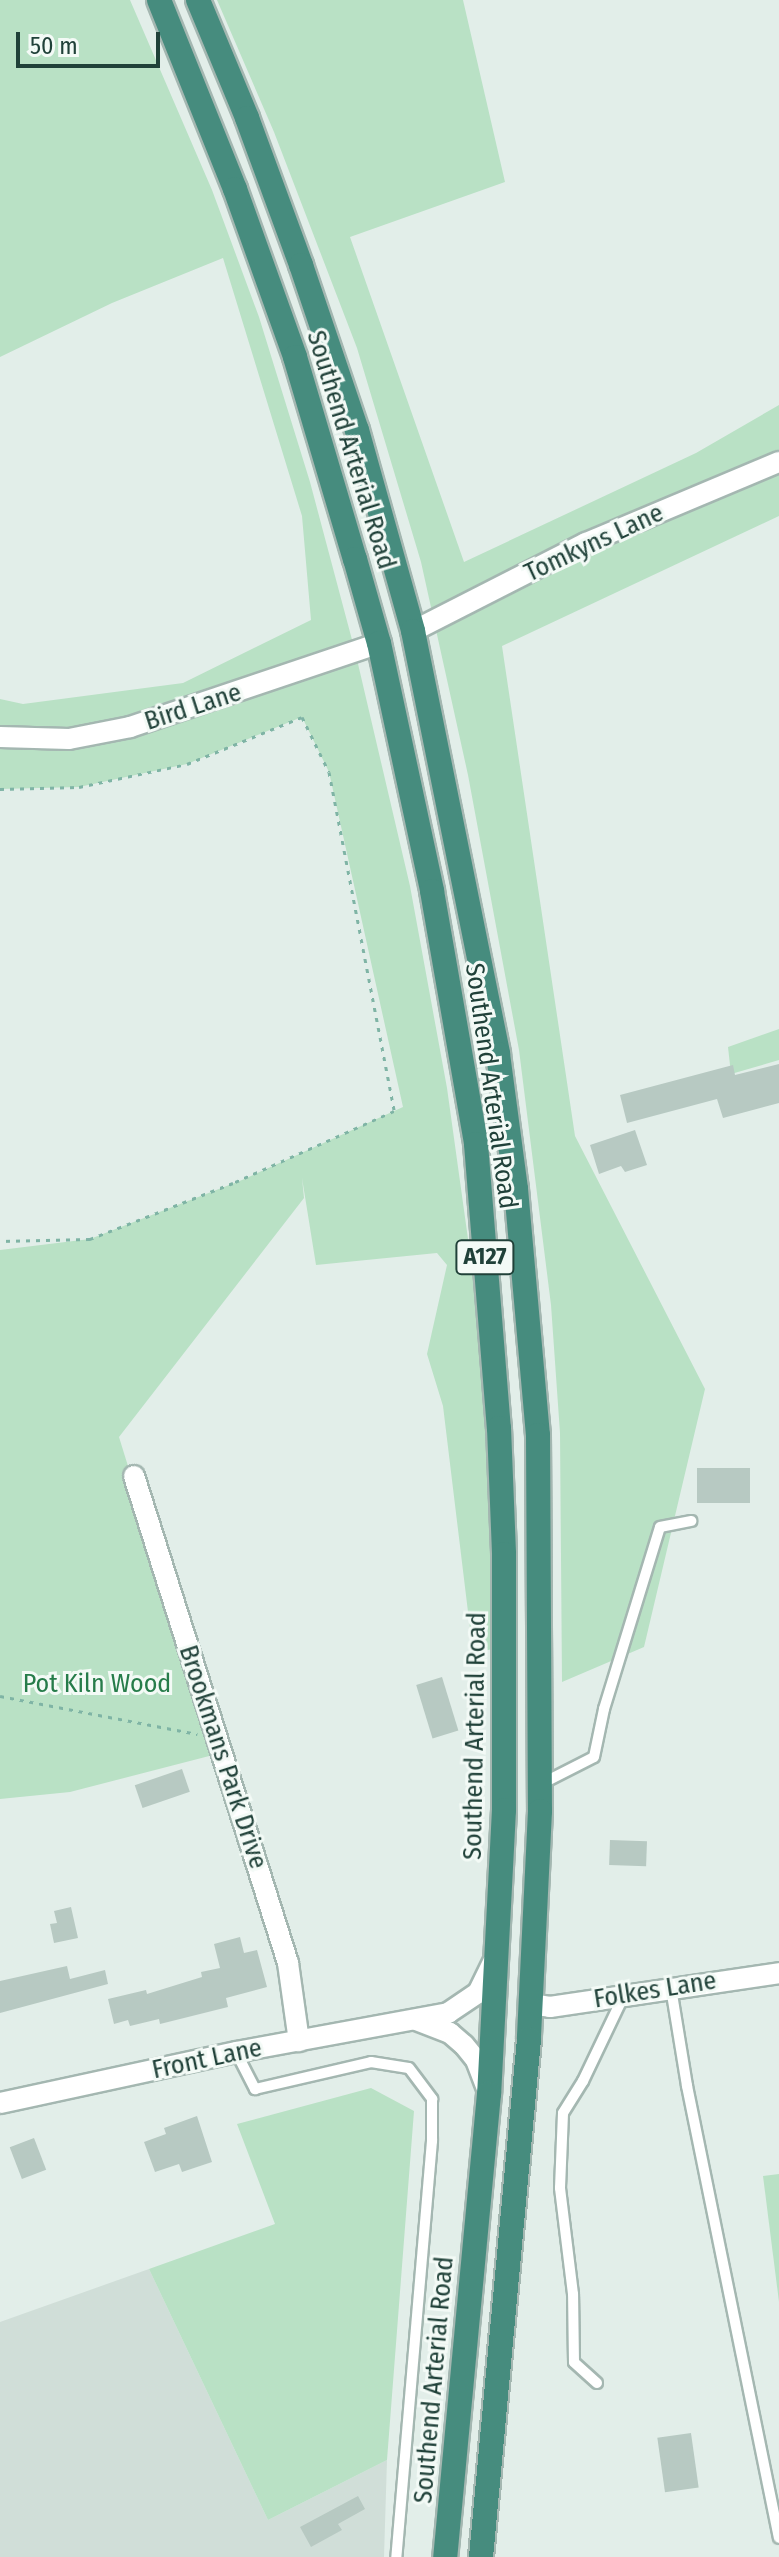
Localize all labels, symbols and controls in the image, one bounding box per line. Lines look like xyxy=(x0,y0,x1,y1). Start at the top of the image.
scale bar xyxy=(20,16,164,66)
text: 50 m xyxy=(30,32,78,60)
street label: Southend Arterial Road xyxy=(300,327,402,573)
street label: Tomkyns Lane xyxy=(520,497,668,589)
street label: Bird Lane xyxy=(141,677,245,737)
street label: Southend Arterial Road xyxy=(458,961,524,1211)
road number: A127 xyxy=(455,1237,515,1277)
street label: Southend Arterial Road xyxy=(457,1612,493,1860)
street label: Brookmans Park Drive xyxy=(172,1641,274,1873)
park label: Pot Kiln Wood xyxy=(23,1668,171,1700)
street label: Folkes Lane xyxy=(592,1965,718,2015)
street label: Front Lane xyxy=(149,2032,265,2086)
street label: Southend Arterial Road xyxy=(408,2255,460,2505)

